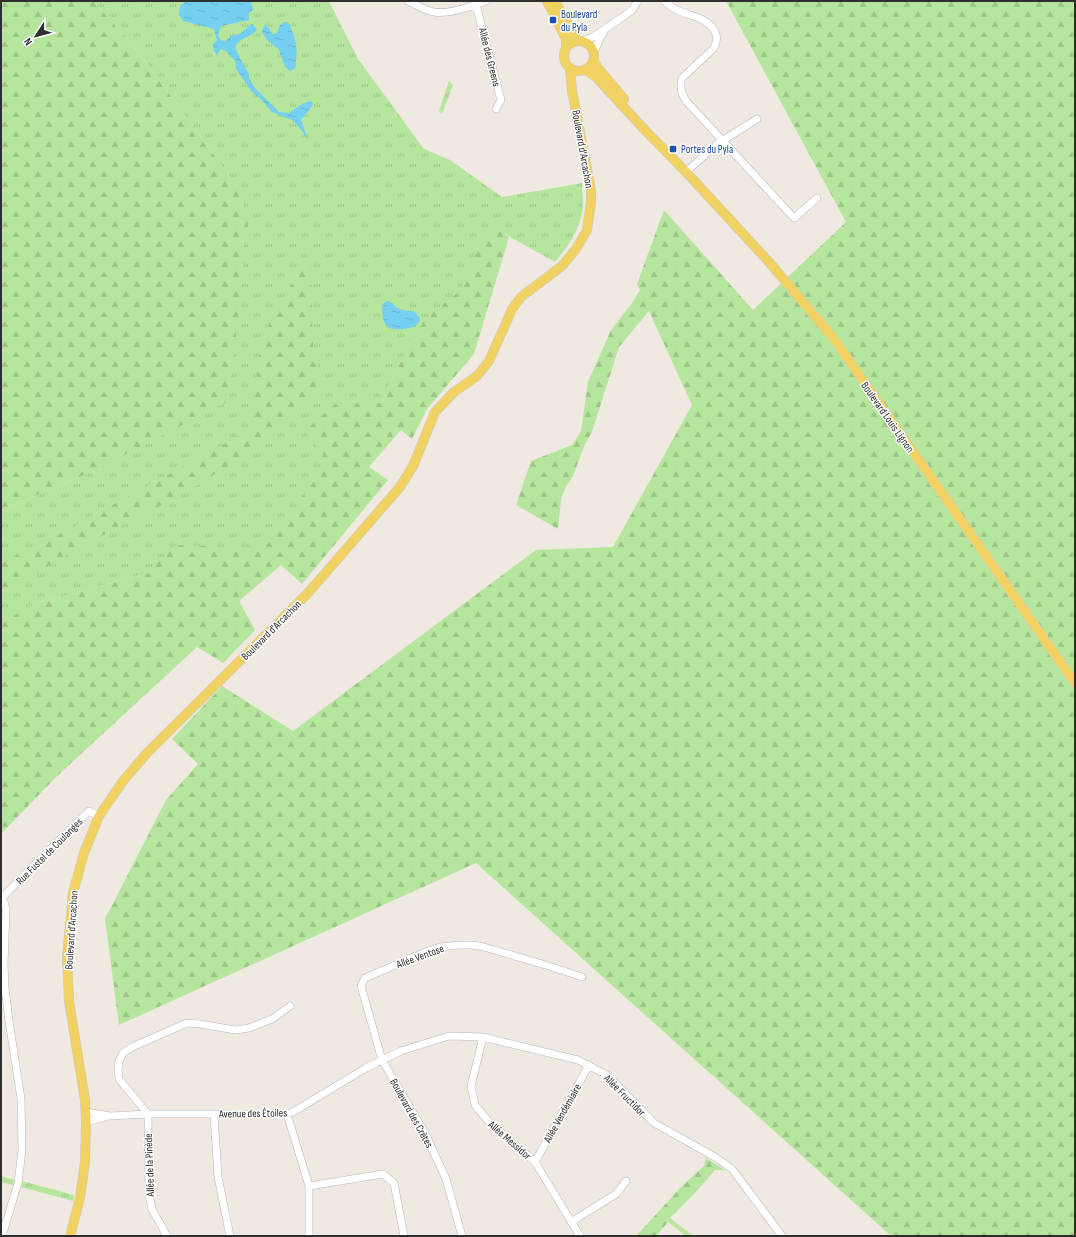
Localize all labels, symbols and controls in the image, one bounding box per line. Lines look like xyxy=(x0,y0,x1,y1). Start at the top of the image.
place label: Boulevard du Pyla xyxy=(561,8,598,34)
marker: Boulevard du Pyla xyxy=(548,15,558,25)
north arrow xyxy=(16,16,56,56)
street label: Allée des Greens xyxy=(476,25,503,88)
text: N xyxy=(21,35,35,48)
street label: Boulevard d'Arcachon xyxy=(569,109,596,189)
place label: Portes du Pyla xyxy=(681,143,733,156)
marker: Portes du Pyla xyxy=(668,144,678,154)
street label: Boulevard Louis Lignon xyxy=(858,379,917,455)
street label: Boulevard d'Arcachon xyxy=(239,598,304,663)
street label: Rue Fustel de Coulanges xyxy=(13,815,85,887)
street label: Boulevard d'Arcachon xyxy=(62,890,81,970)
street label: Allée Ventose xyxy=(394,942,446,971)
street label: Allée Fructidor xyxy=(600,1071,648,1119)
street label: Boulevard des Crêtes xyxy=(387,1076,436,1150)
street label: Allée Vendémiaire xyxy=(540,1082,584,1146)
street label: Avenue des Étoiles xyxy=(218,1106,287,1121)
street label: Allée Messidor xyxy=(485,1118,534,1163)
street label: Allée de la Pinède xyxy=(142,1133,157,1198)

